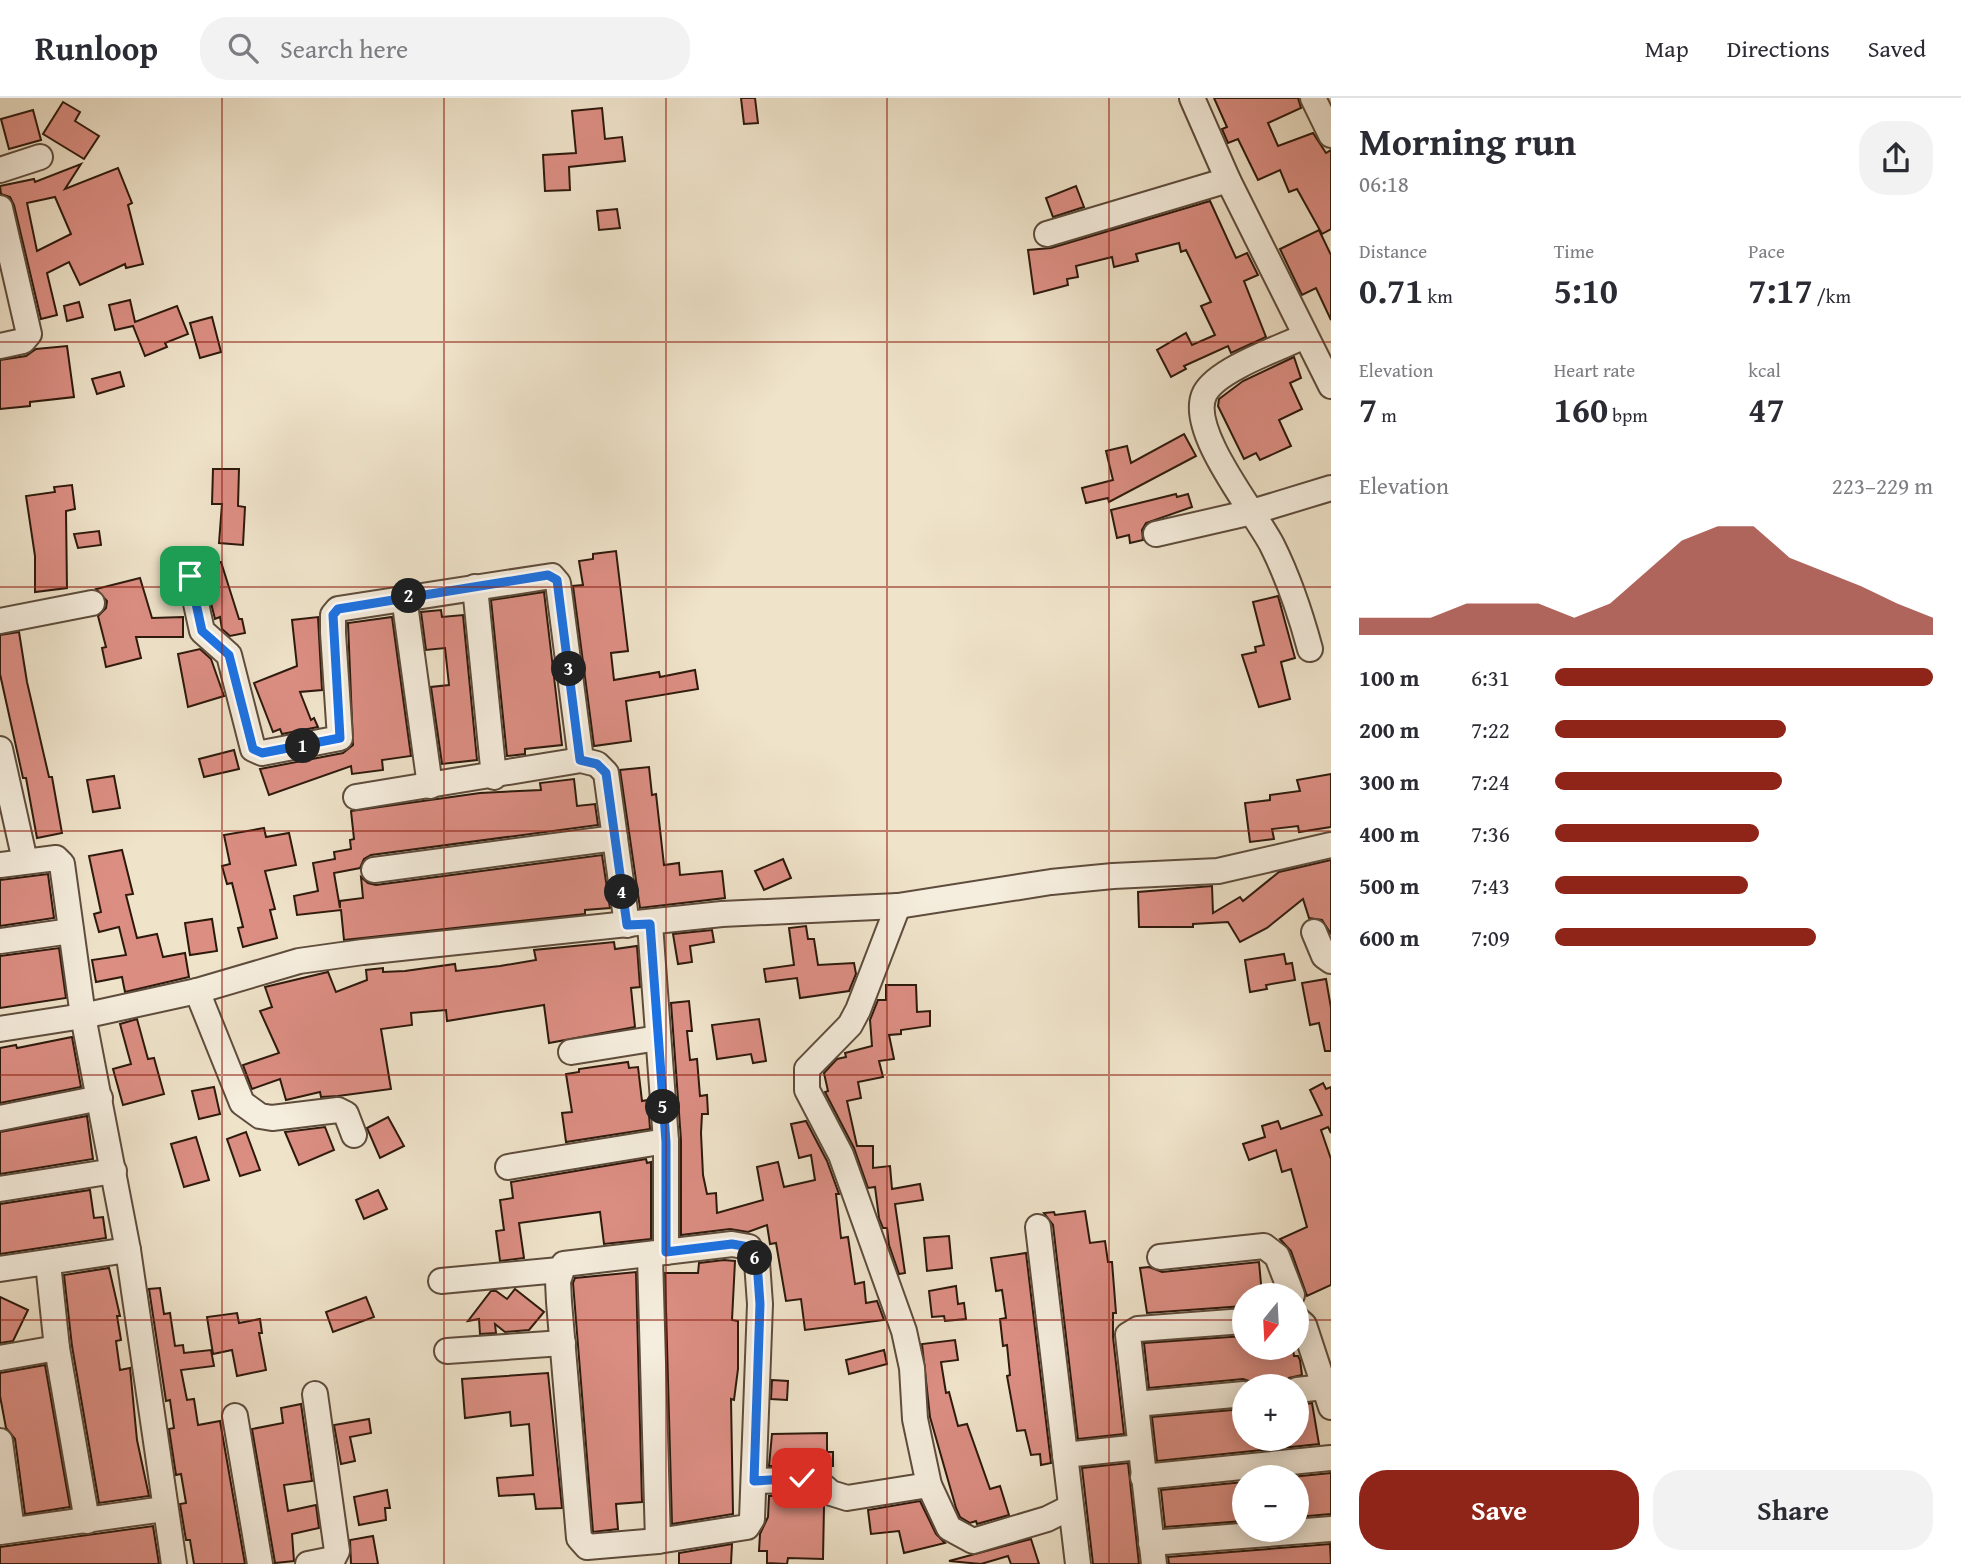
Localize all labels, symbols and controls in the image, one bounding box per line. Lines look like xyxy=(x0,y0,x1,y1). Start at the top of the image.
search box xyxy=(200,17,690,80)
text: Runloop xyxy=(35,24,158,72)
icon: search xyxy=(224,29,262,67)
text: Search here xyxy=(280,29,408,68)
text: Map xyxy=(1645,31,1689,66)
text: Directions xyxy=(1727,31,1830,66)
text: Saved xyxy=(1868,31,1926,66)
text: Morning run xyxy=(1359,113,1576,169)
button: share xyxy=(1859,121,1933,195)
text: 06:18 xyxy=(1359,167,1409,200)
text: Distance xyxy=(1359,237,1427,265)
text: Time xyxy=(1554,237,1594,265)
text: Pace xyxy=(1748,237,1785,265)
text: 0.71 xyxy=(1359,265,1423,316)
text: 5:10 xyxy=(1554,265,1618,316)
text: 7:17 xyxy=(1748,265,1813,316)
text: km xyxy=(1423,282,1453,310)
text: /km xyxy=(1813,282,1851,310)
text: Elevation xyxy=(1359,356,1433,384)
text: Heart rate xyxy=(1554,356,1635,384)
text: kcal xyxy=(1748,356,1781,384)
text: 7 xyxy=(1359,384,1377,435)
text: 160 xyxy=(1554,384,1608,435)
text: 47 xyxy=(1748,384,1785,435)
text: m xyxy=(1377,401,1397,429)
text: bpm xyxy=(1608,401,1648,429)
text: Elevation xyxy=(1359,469,1449,502)
text: 223–229 m xyxy=(1832,469,1933,502)
pin xyxy=(160,546,220,606)
icon: arrive xyxy=(171,557,209,595)
pin: 2 xyxy=(392,578,426,614)
text: 2 xyxy=(404,581,413,609)
pin: 3 xyxy=(552,652,586,686)
text: 3 xyxy=(564,654,573,682)
text: 100 m xyxy=(1359,661,1420,694)
text: 6:31 xyxy=(1471,661,1510,694)
text: 200 m xyxy=(1359,713,1420,746)
text: 7:22 xyxy=(1471,713,1510,746)
pin: 1 xyxy=(286,728,320,764)
text: 1 xyxy=(298,731,307,759)
text: 300 m xyxy=(1359,765,1420,798)
text: 7:24 xyxy=(1471,765,1510,798)
text: 400 m xyxy=(1359,817,1420,850)
text: 7:36 xyxy=(1471,817,1510,850)
text: 500 m xyxy=(1359,869,1420,902)
text: 7:43 xyxy=(1471,869,1510,902)
pin: 4 xyxy=(604,874,640,910)
text: 4 xyxy=(617,877,626,905)
text: 600 m xyxy=(1359,921,1420,954)
text: 7:09 xyxy=(1471,921,1510,954)
pin: 5 xyxy=(646,1090,680,1124)
text: 5 xyxy=(658,1092,667,1120)
pin: 6 xyxy=(738,1240,772,1276)
text: 6 xyxy=(750,1243,759,1271)
north arrow xyxy=(1232,1283,1309,1360)
map controls xyxy=(1232,1283,1309,1542)
button: + xyxy=(1232,1374,1309,1451)
pin xyxy=(772,1448,832,1508)
icon: check xyxy=(783,1459,821,1497)
button: − xyxy=(1232,1465,1309,1542)
button: Save xyxy=(1359,1470,1639,1550)
button: Share xyxy=(1653,1470,1933,1550)

